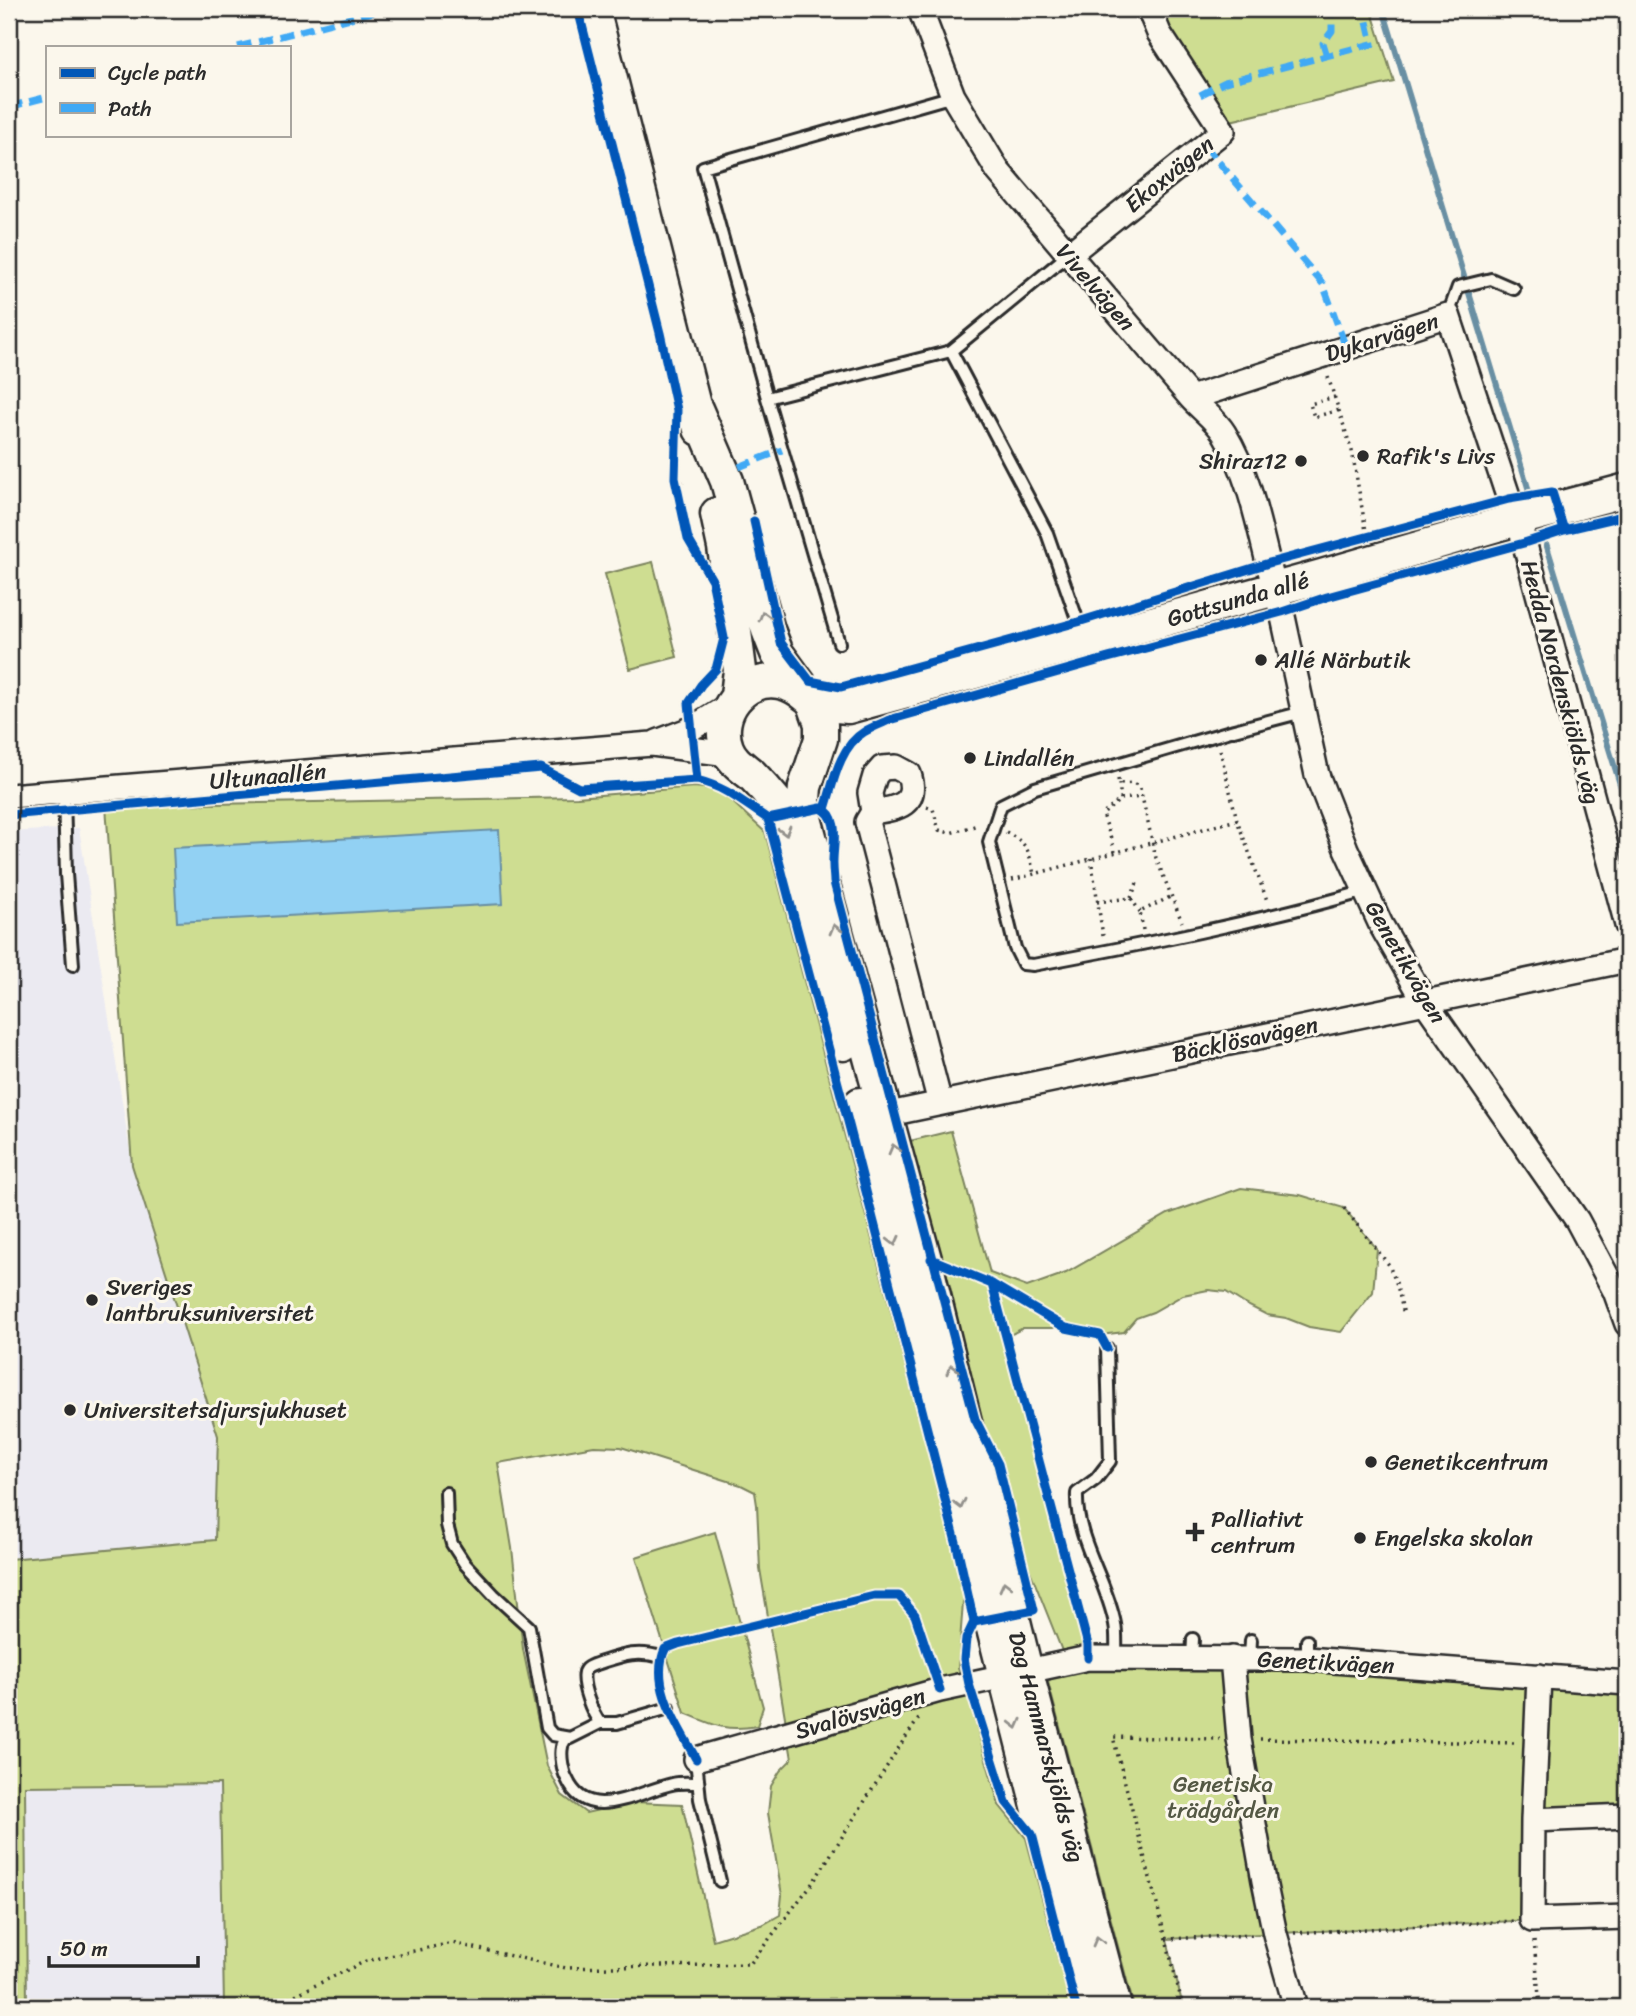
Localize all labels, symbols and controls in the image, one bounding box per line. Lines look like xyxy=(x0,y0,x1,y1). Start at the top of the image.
legend xyxy=(46,46,290,136)
text: Cycle path xyxy=(108,54,207,92)
text: Path xyxy=(108,90,151,128)
street label: Ekoxvägen xyxy=(1115,125,1224,224)
street label: Vivelvägen xyxy=(1045,234,1146,341)
street label: Dykarvägen xyxy=(1320,301,1445,374)
place label: Rafik's Livs xyxy=(1377,436,1496,477)
place label: Shiraz12 xyxy=(1199,441,1287,482)
marker: Rafik's Livs xyxy=(1355,448,1371,464)
marker: Shiraz12 xyxy=(1293,453,1309,469)
street label: Hedda Nordenskiölds väg xyxy=(1508,555,1613,809)
street label: Gottsunda allé xyxy=(1162,560,1314,639)
one-way arrow xyxy=(758,610,772,622)
place label: Allé Närbutik xyxy=(1274,640,1411,681)
marker: Allé Närbutik xyxy=(1253,652,1269,668)
place label: Lindallén xyxy=(984,738,1074,779)
marker: Lindallén xyxy=(962,750,978,766)
street label: Ultunaallén xyxy=(208,751,329,802)
one-way arrow xyxy=(777,825,791,837)
street label: Genetikvägen xyxy=(1354,893,1458,1032)
one-way arrow xyxy=(829,924,843,936)
street label: Bäcklösavägen xyxy=(1168,1004,1322,1075)
one-way arrow xyxy=(888,1143,903,1155)
one-way arrow xyxy=(886,1234,900,1246)
place label: Sveriges lantbruksuniversitet xyxy=(106,1267,314,1334)
marker: Sveriges lantbruksuniversitet xyxy=(84,1292,100,1308)
one-way arrow xyxy=(946,1363,960,1375)
place label: Universitetsdjursjukhuset xyxy=(84,1390,347,1431)
marker: Universitetsdjursjukhuset xyxy=(62,1402,78,1418)
place label: Genetikcentrum xyxy=(1385,1442,1548,1483)
marker: Genetikcentrum xyxy=(1363,1454,1379,1470)
one-way arrow xyxy=(952,1498,966,1510)
place label: Palliativt centrum xyxy=(1211,1499,1304,1566)
place label: Engelska skolan xyxy=(1374,1518,1534,1559)
marker: Palliativt centrum xyxy=(1185,1522,1205,1542)
marker: Engelska skolan xyxy=(1352,1530,1368,1546)
one-way arrow xyxy=(999,1580,1014,1592)
street label: Dag Hammarskjölds väg xyxy=(996,1627,1097,1867)
street label: Genetikvägen xyxy=(1256,1638,1396,1687)
street label: Svalövsvägen xyxy=(790,1675,930,1752)
one-way arrow xyxy=(1008,1718,1022,1730)
park label: Genetiska trädgården xyxy=(1167,1764,1279,1831)
scale bar xyxy=(49,1925,198,1969)
text: 50 m xyxy=(60,1930,108,1968)
one-way arrow xyxy=(1092,1935,1106,1947)

